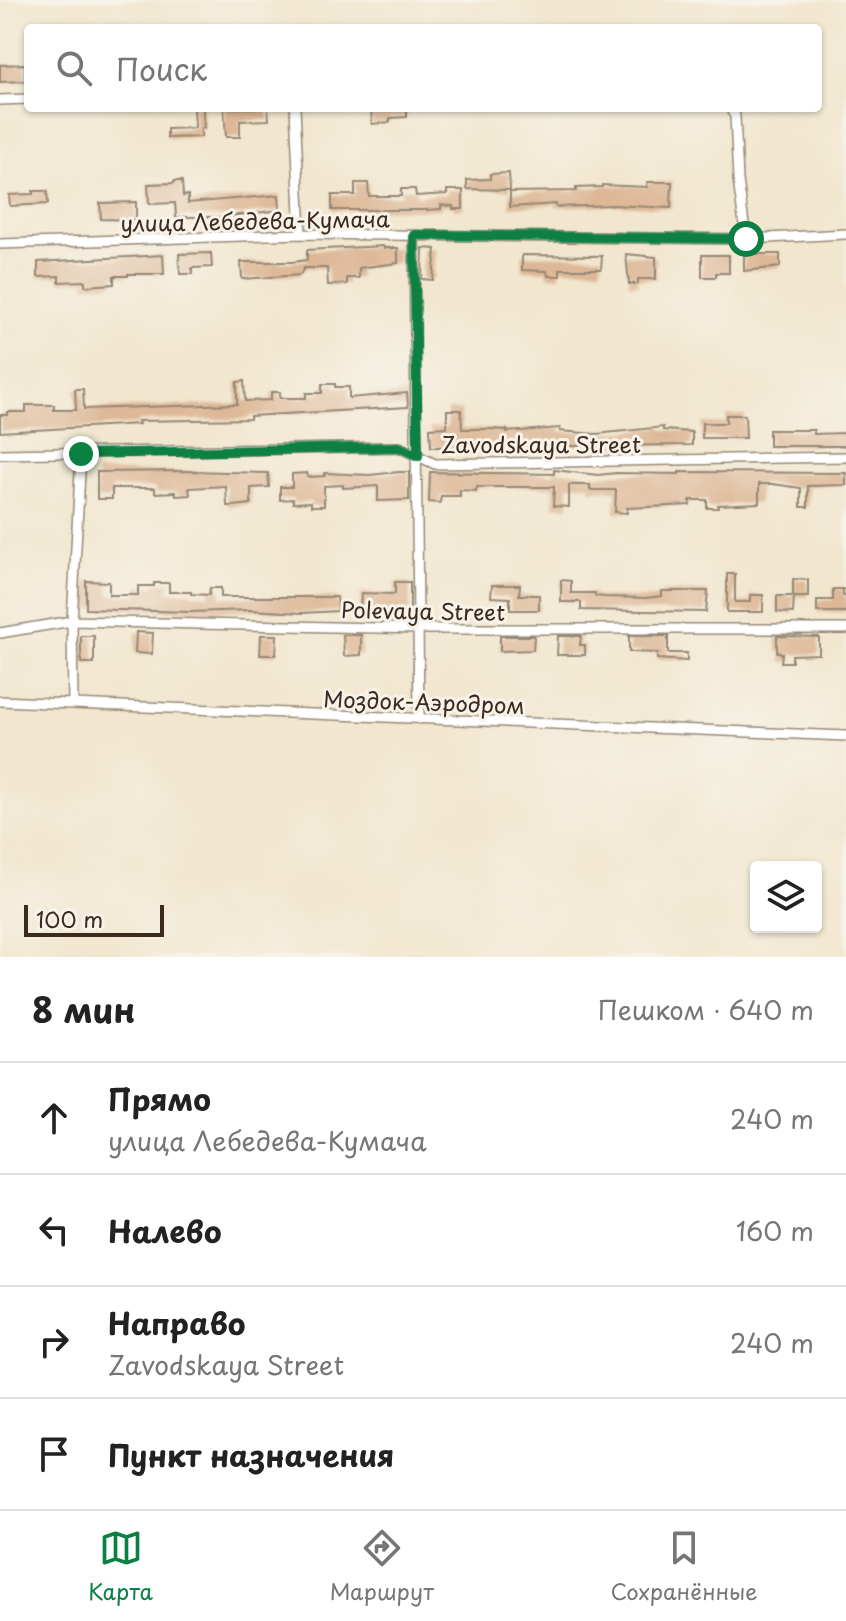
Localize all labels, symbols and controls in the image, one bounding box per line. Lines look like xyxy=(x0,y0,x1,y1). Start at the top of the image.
search box xyxy=(24,24,822,112)
icon: search xyxy=(52,46,96,90)
text: Поиск xyxy=(116,46,207,91)
street label: улица Лебедева-Кумача xyxy=(120,201,390,239)
route start xyxy=(728,221,764,257)
street label: Zavodskaya Street xyxy=(441,427,641,460)
route end xyxy=(63,436,99,472)
street label: Polevaya Street xyxy=(341,592,505,628)
street label: Моздок-Аэродром xyxy=(323,681,525,721)
map controls xyxy=(750,861,822,933)
button: layers xyxy=(750,861,822,933)
scale bar xyxy=(24,901,164,937)
text: 100 m xyxy=(36,902,103,935)
text: 8 мин xyxy=(32,983,135,1035)
text: Пешком · 640 m xyxy=(598,990,814,1029)
text: Прямо xyxy=(108,1076,211,1121)
icon: ahead xyxy=(32,1096,76,1140)
text: 240 m xyxy=(730,1099,814,1138)
text: улица Лебедева-Кумача xyxy=(108,1121,427,1160)
icon: left xyxy=(32,1208,76,1252)
text: Налево xyxy=(108,1208,222,1253)
text: 160 m xyxy=(736,1211,814,1250)
text: Направо xyxy=(108,1300,246,1345)
icon: right xyxy=(32,1320,76,1364)
text: 240 m xyxy=(730,1323,814,1362)
text: Zavodskaya Street xyxy=(108,1345,344,1384)
icon: arrive xyxy=(32,1432,76,1476)
text: Пункт назначения xyxy=(108,1432,394,1477)
tab: Карта xyxy=(88,1526,153,1607)
tab: Маршрут xyxy=(330,1526,434,1607)
tab: Сохранённые xyxy=(611,1526,758,1607)

